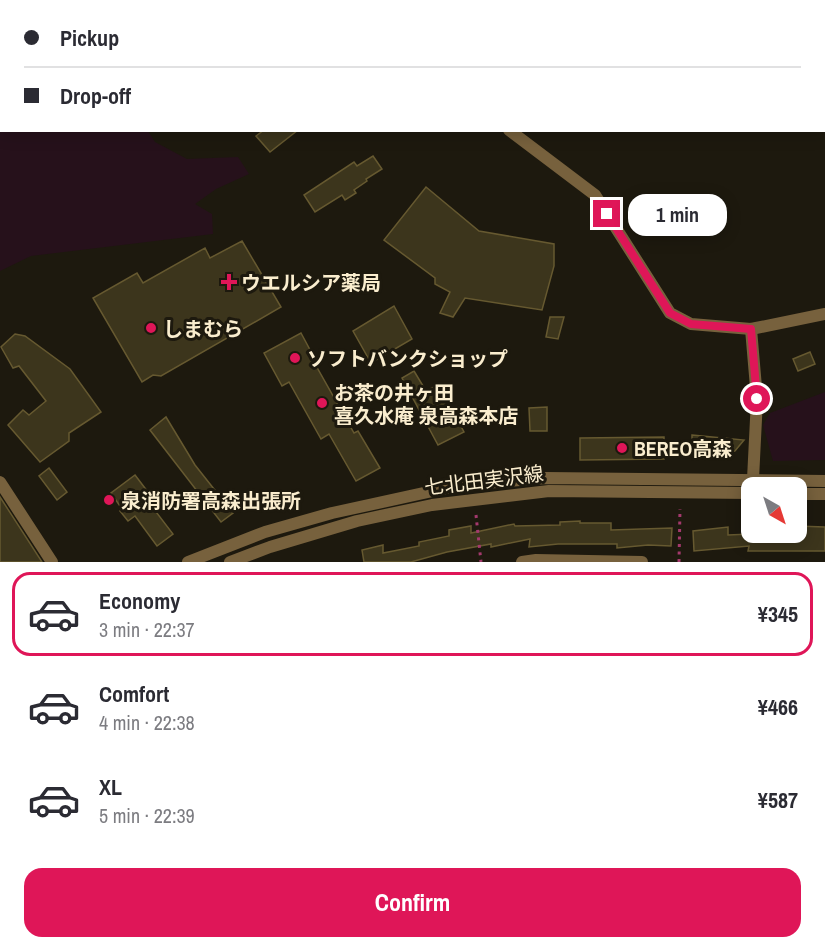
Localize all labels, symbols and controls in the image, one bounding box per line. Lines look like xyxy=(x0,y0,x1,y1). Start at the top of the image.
text: Pickup xyxy=(60,23,119,53)
text: Drop-off xyxy=(60,81,131,111)
callout: 1 min xyxy=(628,193,727,235)
route end xyxy=(593,200,620,227)
text: 1 min xyxy=(656,201,699,228)
place label: ウエルシア薬局 xyxy=(241,269,381,296)
marker: ウエルシア薬局 xyxy=(222,275,236,289)
place label: しまむら xyxy=(163,315,243,342)
marker: しまむら xyxy=(144,321,158,335)
place label: ソフトバンクショップ xyxy=(307,345,508,372)
marker: ソフトバンクショップ xyxy=(288,351,302,365)
place label: お茶の井ヶ田 喜久水庵 泉高森本店 xyxy=(334,379,519,429)
route start xyxy=(743,385,770,412)
marker: お茶の井ヶ田 喜久水庵 泉高森本店 xyxy=(315,396,329,410)
place label: BEREO高森 xyxy=(634,435,732,462)
marker: BEREO高森 xyxy=(615,441,629,455)
street label: 七北田実沢線 xyxy=(423,459,545,501)
north arrow xyxy=(741,477,807,543)
map controls xyxy=(741,477,807,543)
place label: 泉消防署高森出張所 xyxy=(121,487,301,514)
marker: 泉消防署高森出張所 xyxy=(102,493,116,507)
text: Economy xyxy=(99,586,180,616)
icon: car xyxy=(27,587,81,641)
text: ¥345 xyxy=(758,599,798,629)
text: 3 min · 22:37 xyxy=(99,616,195,643)
text: Comfort xyxy=(99,679,169,709)
icon: car xyxy=(27,680,81,734)
text: ¥466 xyxy=(758,692,798,722)
text: 4 min · 22:38 xyxy=(99,709,195,736)
text: XL xyxy=(99,772,122,802)
icon: car xyxy=(27,773,81,827)
text: ¥587 xyxy=(758,785,798,815)
text: 5 min · 22:39 xyxy=(99,802,195,829)
button: Confirm xyxy=(24,868,801,937)

